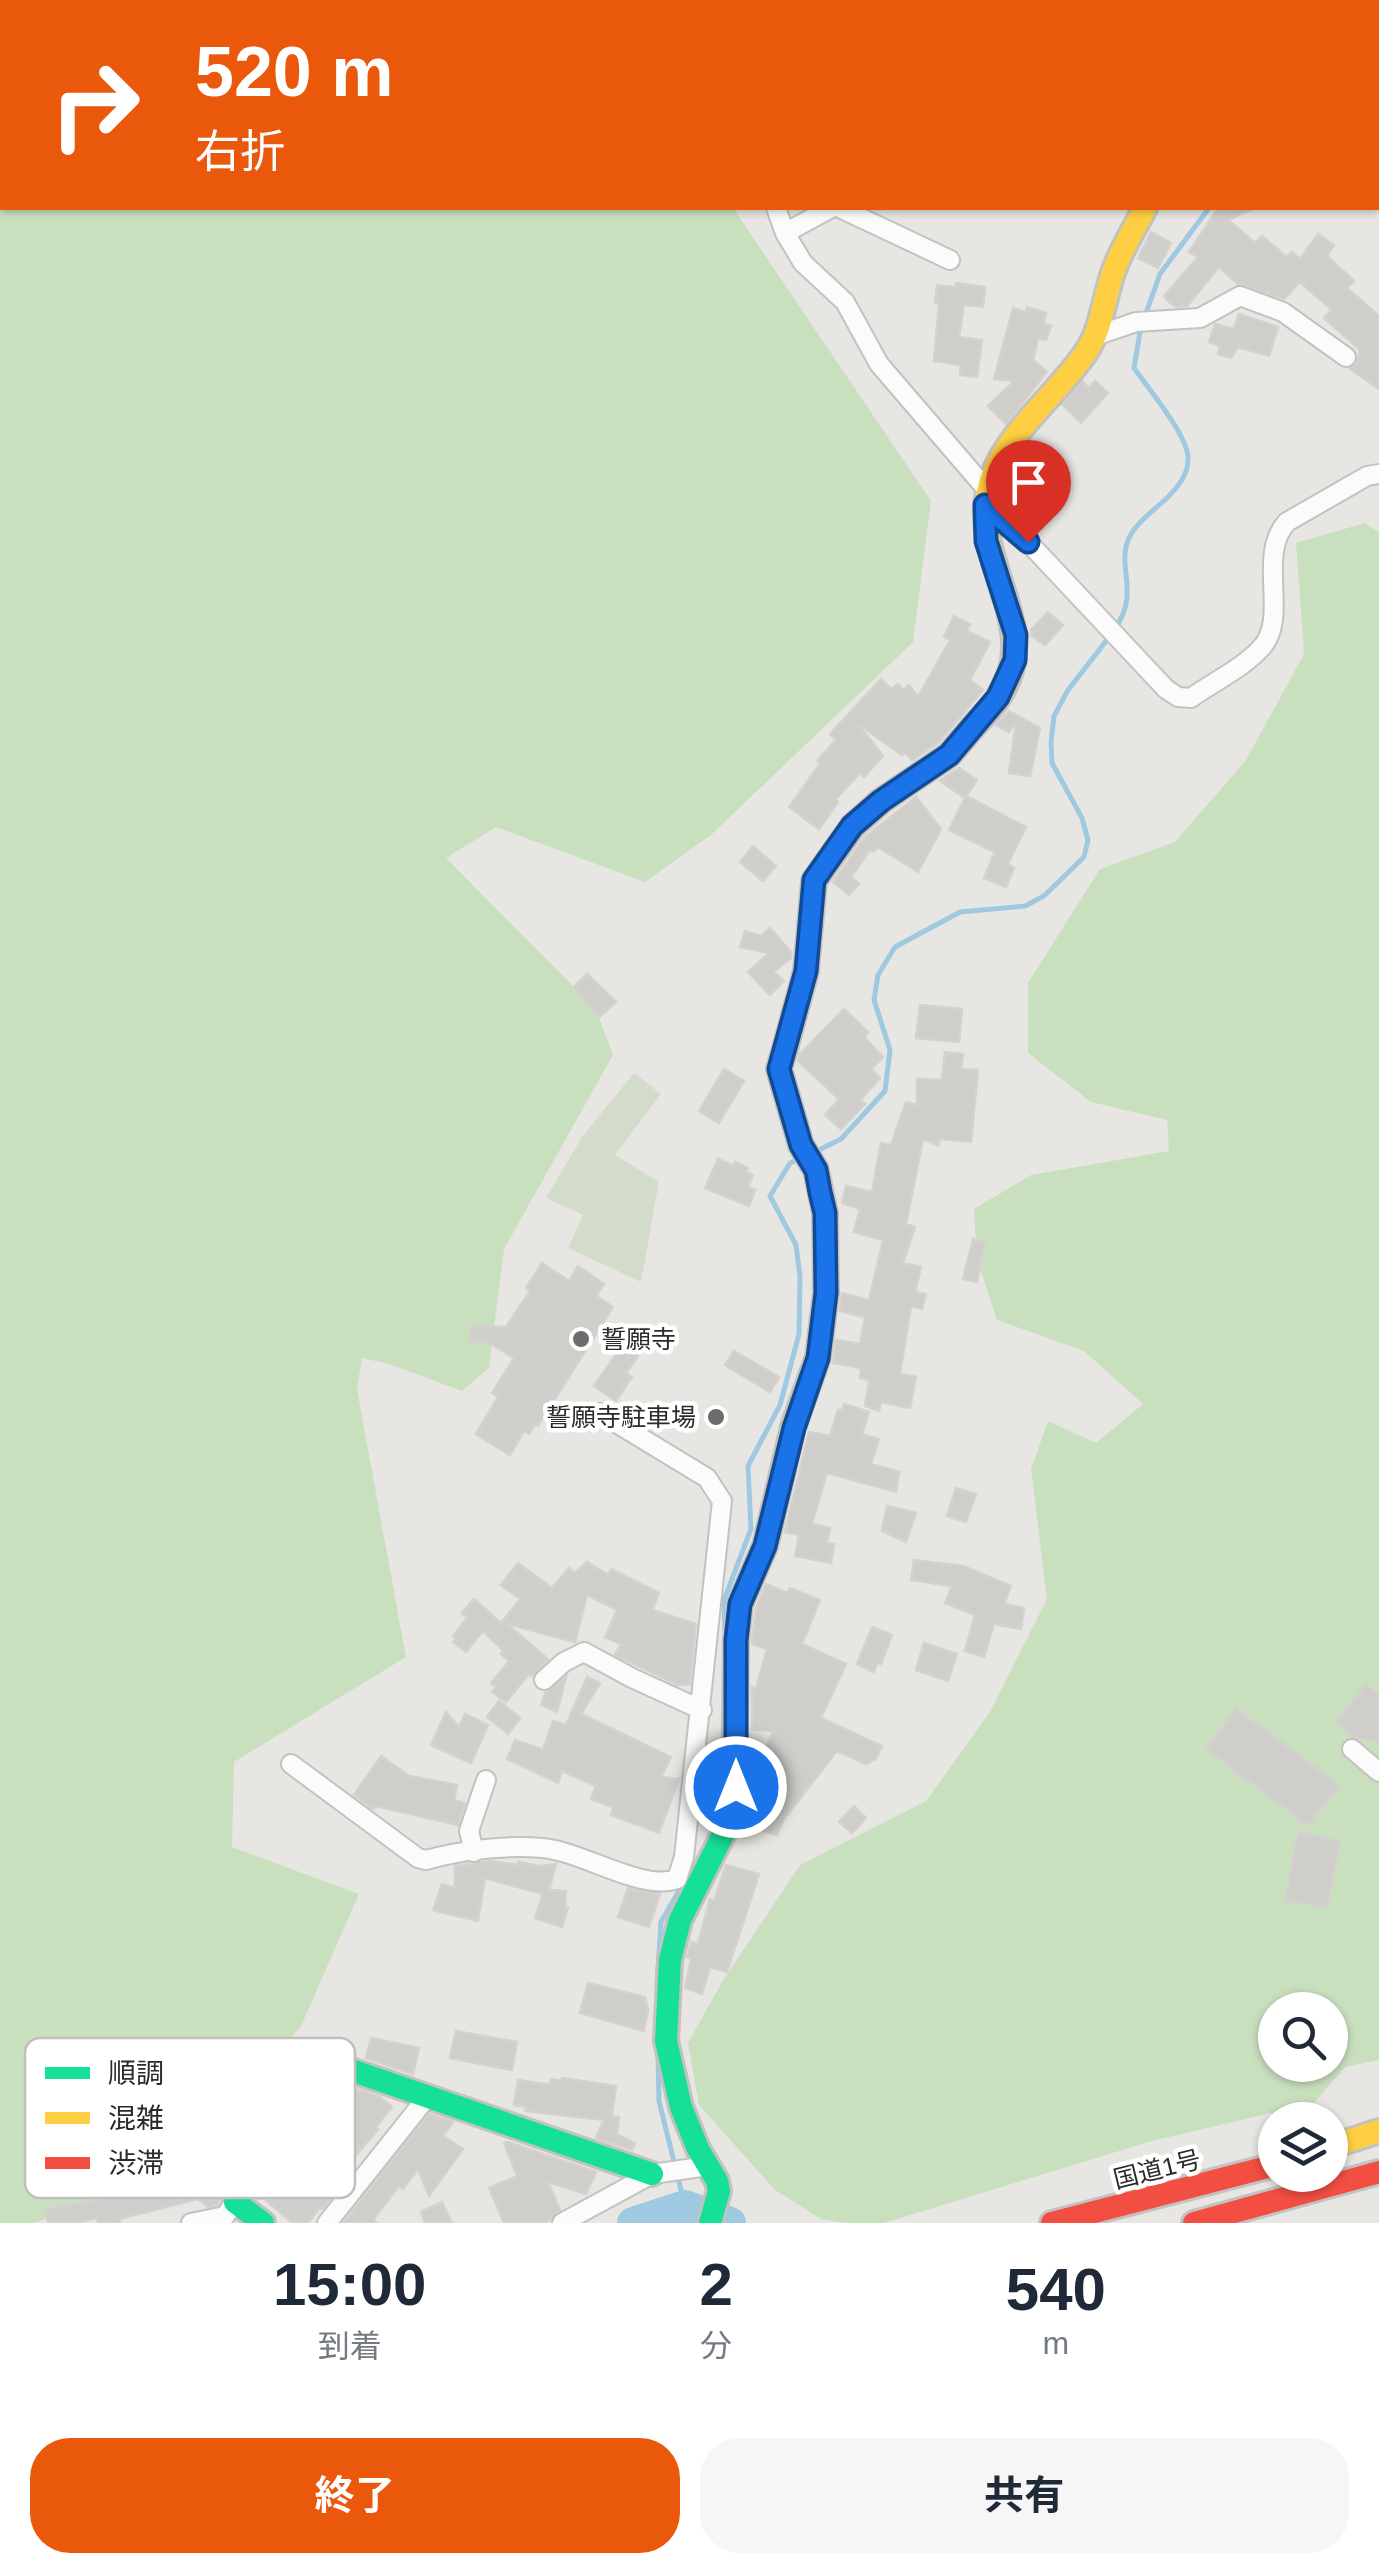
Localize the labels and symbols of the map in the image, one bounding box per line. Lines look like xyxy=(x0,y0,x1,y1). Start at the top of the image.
pin xyxy=(986,440,1071,543)
place label: 誓願寺 xyxy=(601,1325,676,1353)
marker: 誓願寺 xyxy=(570,1328,592,1350)
place label: 誓願寺駐車場 xyxy=(546,1403,696,1431)
marker: 誓願寺駐車場 xyxy=(705,1406,727,1428)
position arrow xyxy=(684,1735,788,1839)
legend xyxy=(25,2038,355,2198)
text: 順調 xyxy=(108,2058,164,2089)
text: 混雑 xyxy=(108,2103,164,2134)
street label: 国道1号 xyxy=(1110,2145,1204,2193)
text: 渋滞 xyxy=(108,2148,164,2179)

